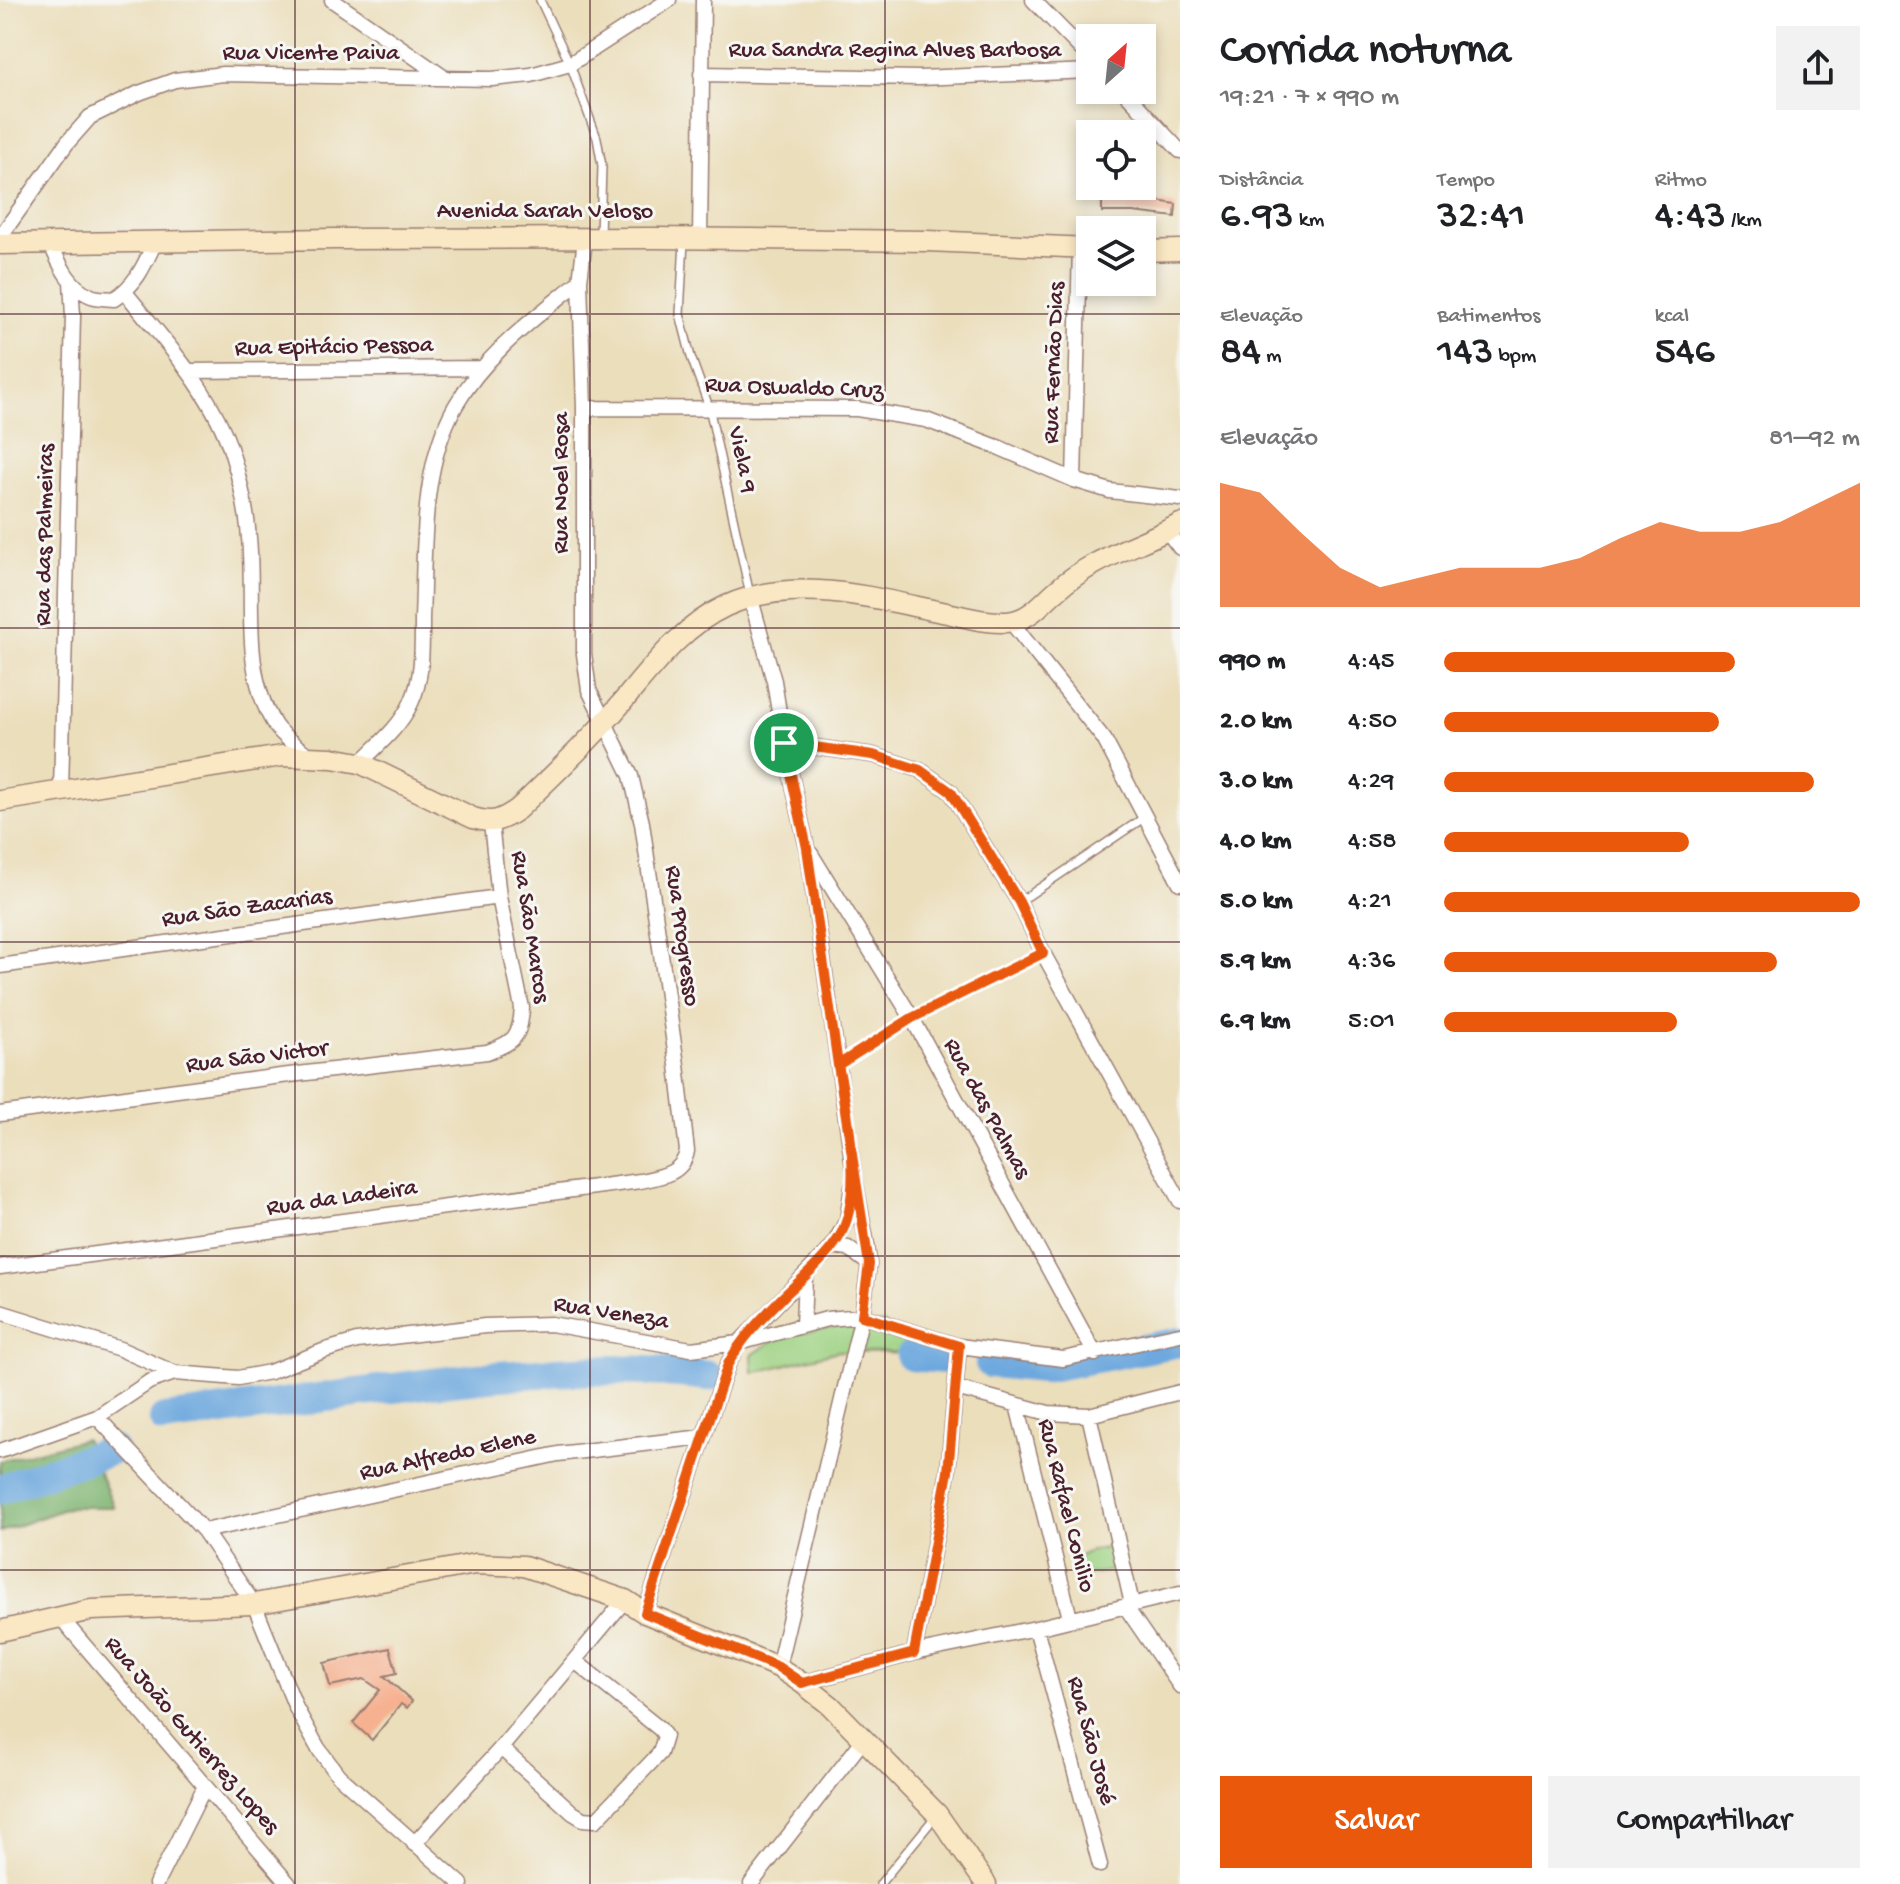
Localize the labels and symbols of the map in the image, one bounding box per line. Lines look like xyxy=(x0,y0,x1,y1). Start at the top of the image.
north arrow xyxy=(1076,24,1156,104)
street label: Rua Sandra Regina Alves Barbosa xyxy=(729,37,1062,66)
street label: Rua Vicente Paiva xyxy=(223,40,400,69)
street label: Avenida Sarah Veloso xyxy=(437,198,653,227)
street label: Rua Fernão Dias xyxy=(1038,280,1072,444)
street label: Rua Epitácio Pessoa xyxy=(235,332,434,364)
street label: Rua Oswaldo Cruz xyxy=(704,371,885,407)
street label: Rua Noel Rosa xyxy=(548,412,577,554)
street label: Viela 9 xyxy=(720,423,762,496)
street label: Rua das Palmeiras xyxy=(30,443,62,626)
pin xyxy=(750,709,818,777)
street label: Rua São Marcos xyxy=(503,849,555,1006)
street label: Rua Progresso xyxy=(657,864,705,1008)
street label: Rua São Zacarias xyxy=(160,883,335,935)
street label: Rua das Palmas xyxy=(936,1034,1037,1185)
street label: Rua São Victor xyxy=(184,1035,332,1081)
street label: Rua da Ladeira xyxy=(265,1174,420,1224)
street label: Rua Veneza xyxy=(551,1291,671,1338)
street label: Rua Rafael Conilio xyxy=(1029,1416,1101,1596)
street label: Rua Alfredo Elene xyxy=(357,1423,539,1489)
street label: Rua João Gutierrez Lopes xyxy=(97,1631,286,1842)
street label: Rua São José xyxy=(1059,1674,1121,1809)

